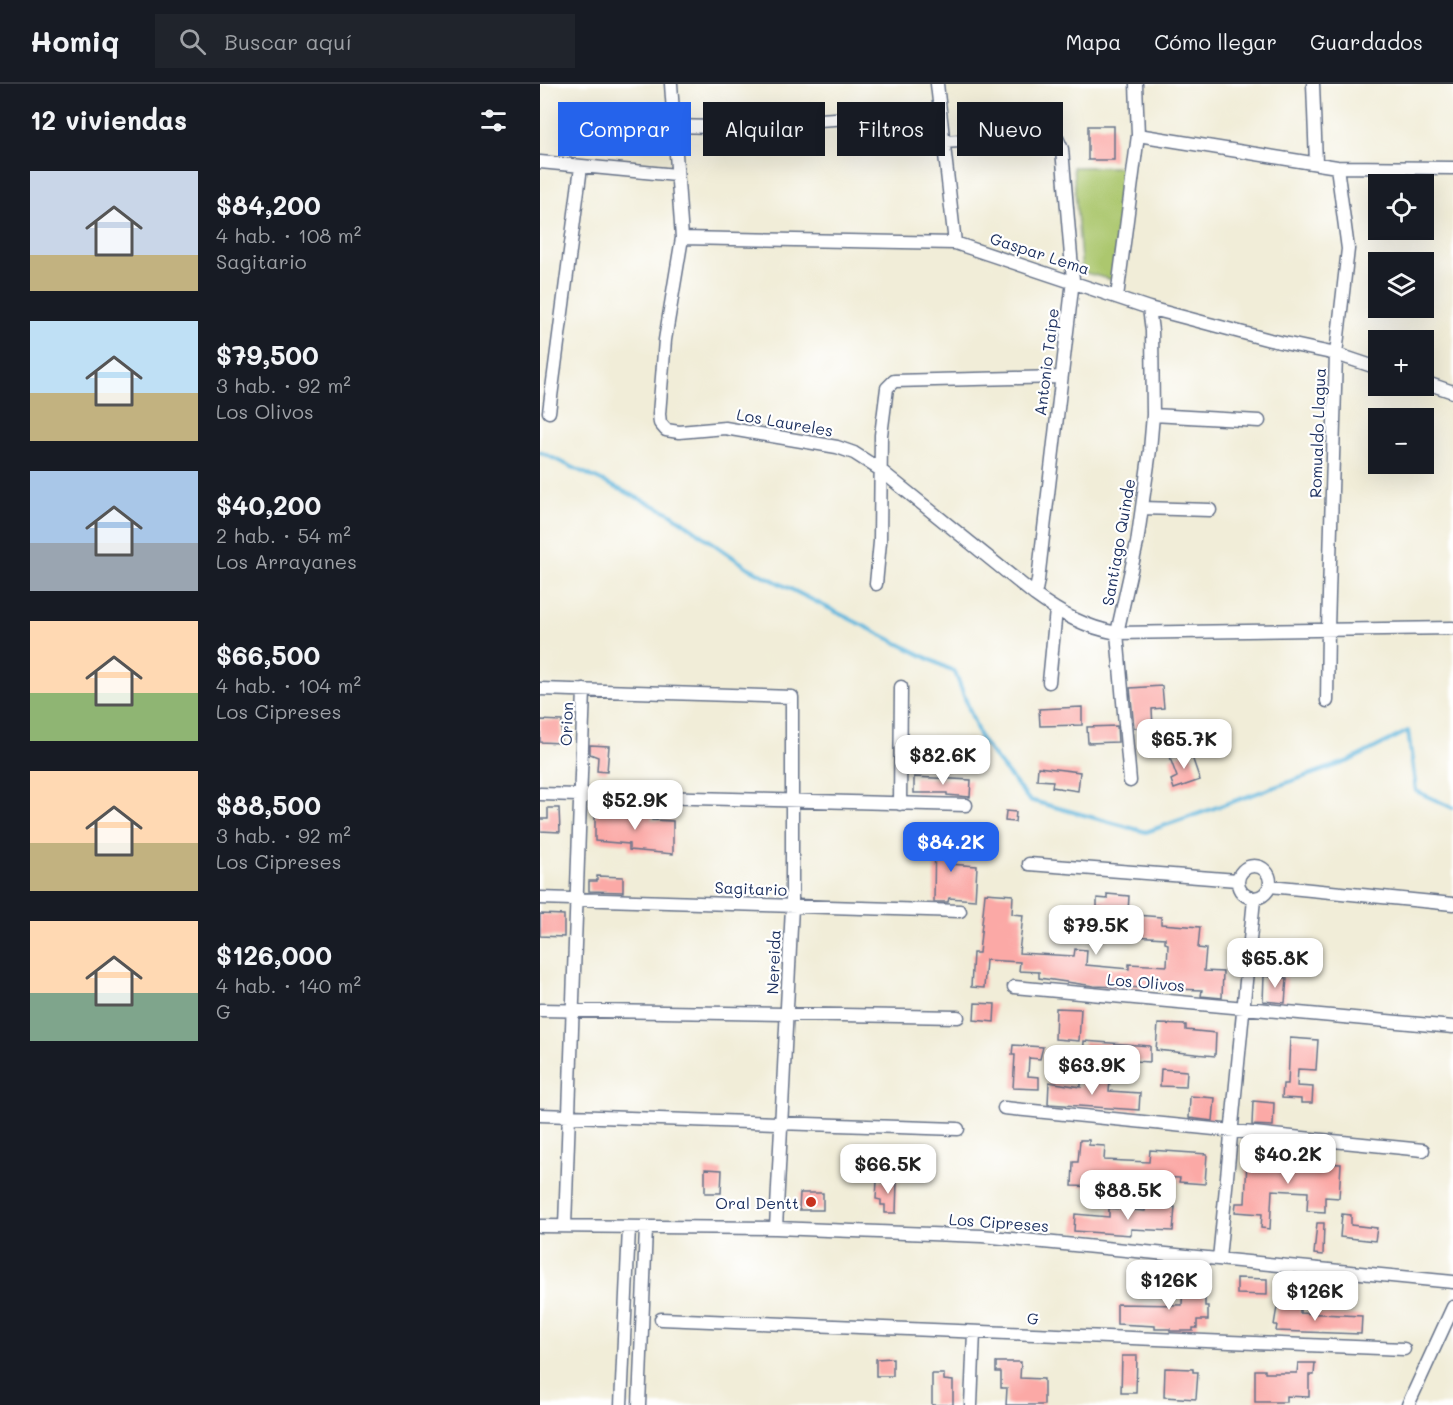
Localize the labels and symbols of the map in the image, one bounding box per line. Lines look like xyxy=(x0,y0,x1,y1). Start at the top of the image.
street label: Gaspar Lema xyxy=(987,227,1093,279)
street label: Antonio Taipe xyxy=(1029,307,1063,417)
street label: Romualdo Llagua xyxy=(1304,367,1330,499)
street label: Los Laureles xyxy=(735,403,835,441)
street label: Santiago Quinde xyxy=(1096,477,1140,607)
street label: Orion xyxy=(555,702,577,746)
pin: $65.7K xyxy=(1135,719,1233,770)
pin: $82.6K xyxy=(894,735,992,786)
pin: $52.9K xyxy=(586,780,684,831)
pin: $84.2K xyxy=(902,822,1000,873)
street label: Sagitario xyxy=(714,876,788,900)
pin: $79.5K xyxy=(1047,905,1145,956)
street label: Nereida xyxy=(761,929,785,995)
pin: $65.8K xyxy=(1226,938,1324,989)
street label: Los Olivos xyxy=(1106,968,1186,996)
pin: $63.9K xyxy=(1043,1045,1141,1096)
pin: $40.2K xyxy=(1239,1134,1337,1185)
pin: $66.5K xyxy=(839,1144,937,1195)
pin: $88.5K xyxy=(1079,1170,1177,1221)
place label: Oral Dentt xyxy=(715,1192,799,1213)
marker: Oral Dentt xyxy=(804,1195,818,1209)
street label: Los Cipreses xyxy=(948,1208,1050,1236)
pin: $126K xyxy=(1127,1260,1211,1311)
pin: $126K xyxy=(1273,1271,1357,1322)
street label: G xyxy=(1027,1307,1039,1329)

